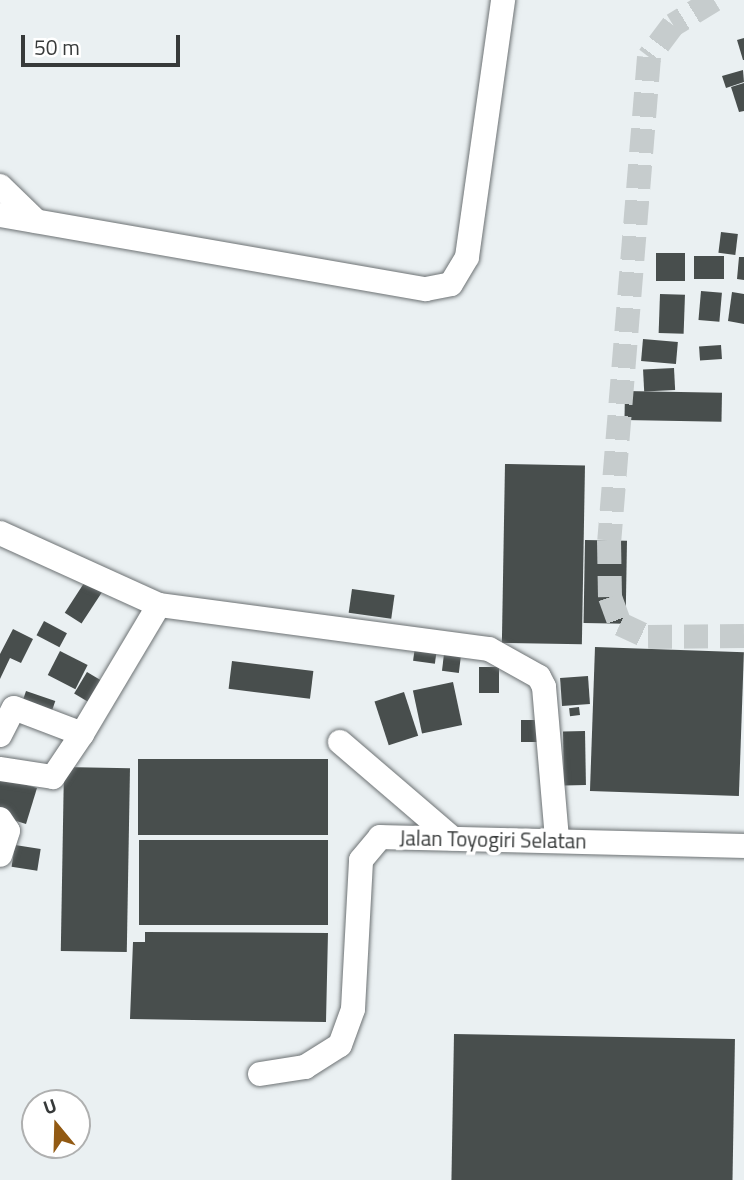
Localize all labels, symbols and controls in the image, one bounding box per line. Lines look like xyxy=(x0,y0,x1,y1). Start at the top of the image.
scale bar xyxy=(24,21,184,65)
text: 50 m xyxy=(34,31,80,63)
street label: Jalan Toyogiri Selatan xyxy=(399,825,587,853)
north arrow xyxy=(21,1089,91,1159)
text: U xyxy=(39,1090,60,1121)

